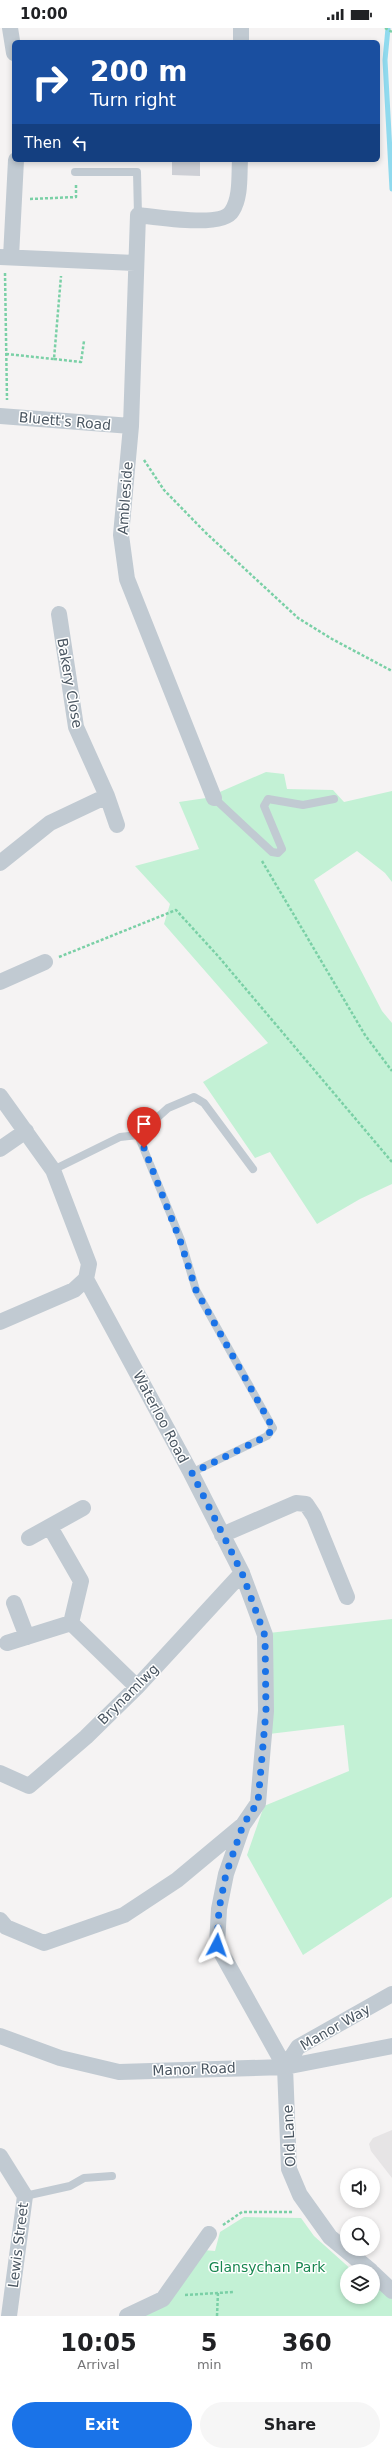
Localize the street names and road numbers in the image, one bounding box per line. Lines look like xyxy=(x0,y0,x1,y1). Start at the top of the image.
street label: Bluett's Road xyxy=(18,409,112,433)
street label: Ambleside xyxy=(114,461,136,535)
street label: Bakery Close xyxy=(54,637,86,729)
street label: Waterloo Road xyxy=(130,1368,192,1466)
street label: Brynamlwg xyxy=(94,1660,162,1728)
street label: Manor Way xyxy=(297,2001,373,2053)
street label: Manor Road xyxy=(152,2060,236,2078)
street label: Old Lane xyxy=(279,2105,299,2167)
street label: Lewis Street xyxy=(5,2201,31,2289)

